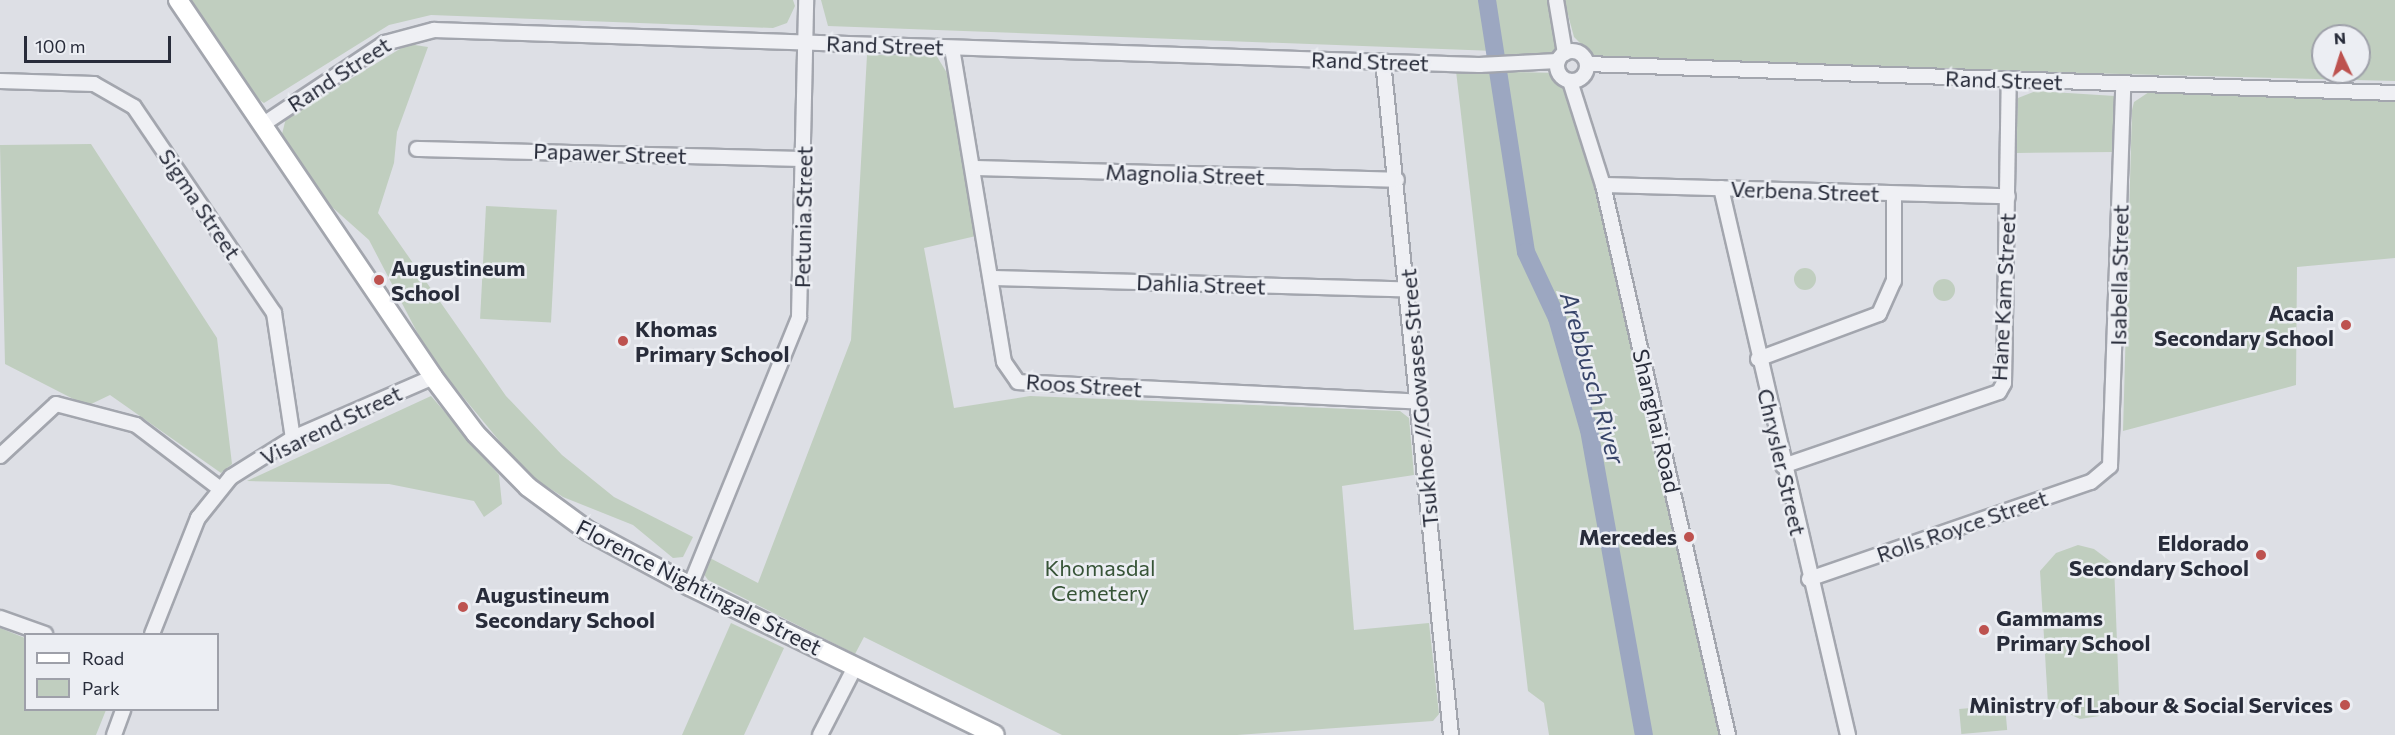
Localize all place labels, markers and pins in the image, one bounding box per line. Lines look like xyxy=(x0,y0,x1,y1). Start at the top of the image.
place label: Augustineum School xyxy=(391,254,525,306)
marker: Augustineum School xyxy=(372,273,386,287)
place label: Acacia Secondary School xyxy=(2154,299,2334,350)
place label: Khomas Primary School xyxy=(635,315,790,366)
marker: Acacia Secondary School xyxy=(2339,318,2353,332)
marker: Khomas Primary School xyxy=(616,334,630,348)
place label: Mercedes xyxy=(1579,524,1677,550)
place label: Eldorado Secondary School xyxy=(2069,529,2249,580)
marker: Mercedes xyxy=(1682,530,1696,544)
marker: Eldorado Secondary School xyxy=(2254,548,2268,562)
place label: Augustineum Secondary School xyxy=(475,581,655,632)
marker: Augustineum Secondary School xyxy=(456,600,470,614)
place label: Gammams Primary School xyxy=(1996,604,2151,656)
marker: Gammams Primary School xyxy=(1977,623,1991,637)
place label: Ministry of Labour & Social Services xyxy=(1969,692,2333,718)
marker: Ministry of Labour & Social Services xyxy=(2338,698,2352,712)

